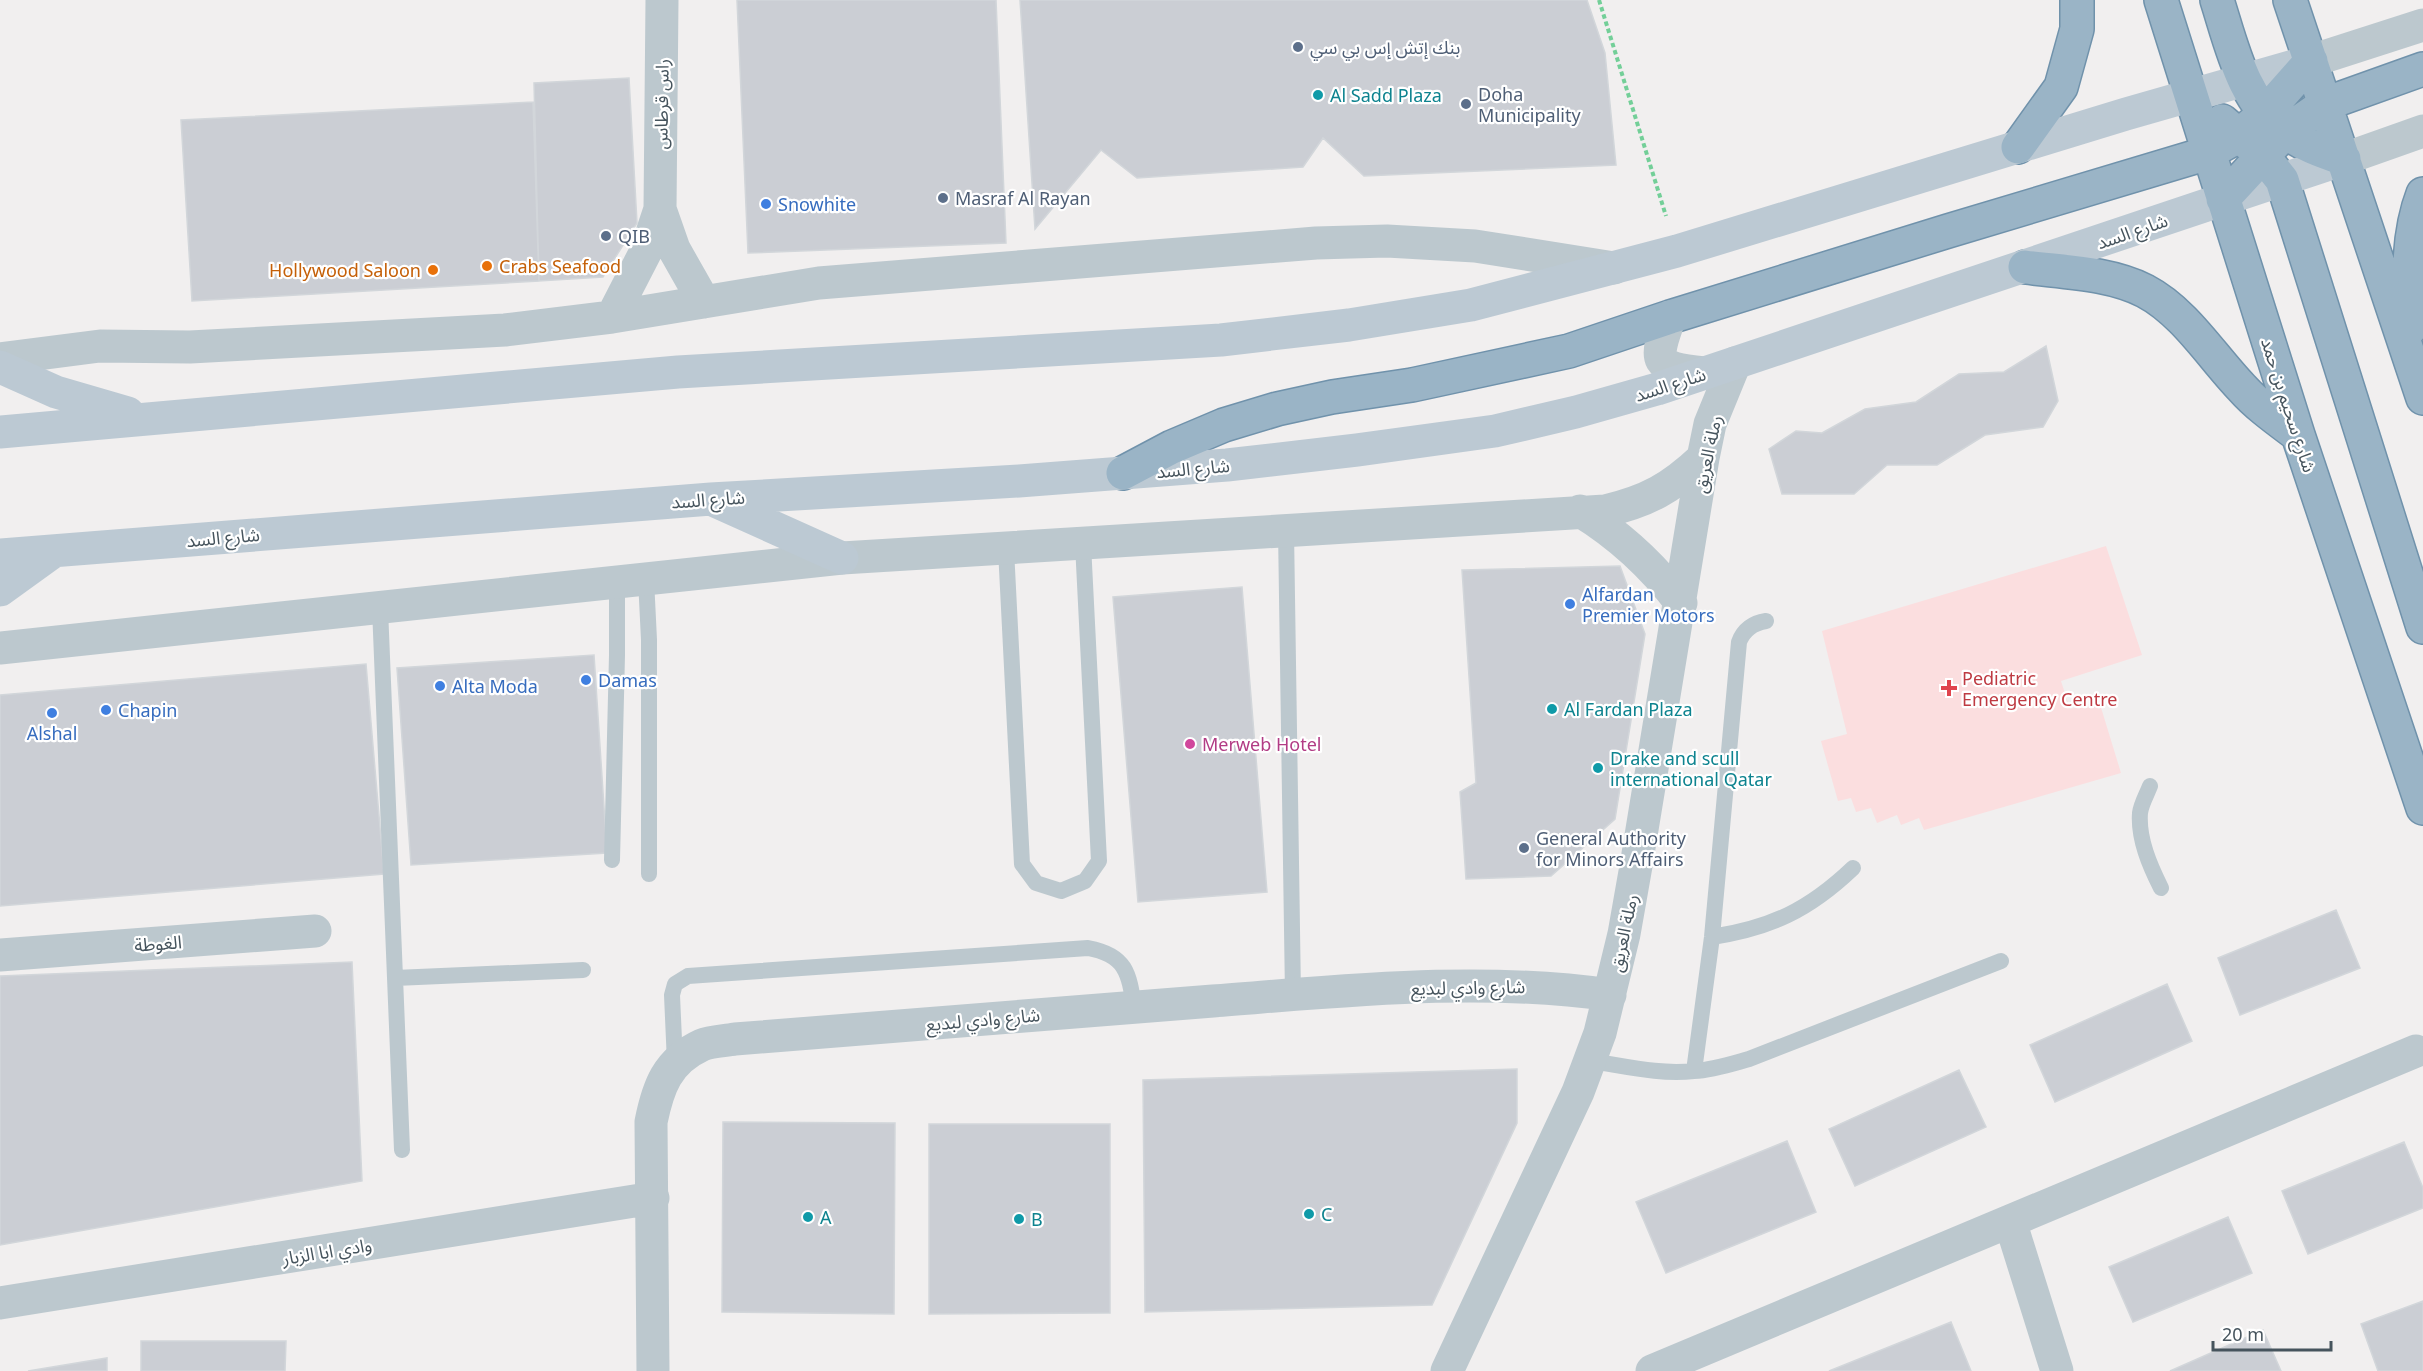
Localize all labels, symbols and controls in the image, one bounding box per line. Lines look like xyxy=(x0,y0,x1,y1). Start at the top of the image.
place label: بنك إتش إس بي سي xyxy=(1310,35,1460,61)
marker: بنك إتش إس بي سي xyxy=(1291,40,1305,54)
street label: راس قرطاس xyxy=(648,58,674,150)
place label: Doha Municipality xyxy=(1478,82,1581,127)
place label: Al Sadd Plaza xyxy=(1330,83,1442,107)
marker: Al Sadd Plaza xyxy=(1311,88,1325,102)
marker: Doha Municipality xyxy=(1459,97,1473,111)
place label: Masraf Al Rayan xyxy=(955,186,1091,210)
marker: Masraf Al Rayan xyxy=(936,191,950,205)
place label: Snowhite xyxy=(778,192,856,216)
marker: Snowhite xyxy=(759,197,773,211)
street label: شارع السد xyxy=(2093,208,2172,257)
place label: QIB xyxy=(618,224,650,248)
marker: QIB xyxy=(599,229,613,243)
place label: Crabs Seafood xyxy=(499,254,621,278)
place label: Hollywood Saloon xyxy=(269,258,421,282)
marker: Crabs Seafood xyxy=(480,259,494,273)
marker: Hollywood Saloon xyxy=(426,263,440,277)
street label: شارع سحيم بن حمد xyxy=(2253,335,2322,476)
street label: شارع السد xyxy=(1631,361,1710,410)
street label: رملة العريق xyxy=(1687,413,1727,495)
street label: شارع السد xyxy=(1155,453,1231,486)
street label: شارع السد xyxy=(670,484,746,517)
street label: شارع السد xyxy=(185,522,261,555)
place label: Alfardan Premier Motors xyxy=(1582,582,1715,627)
marker: Alfardan Premier Motors xyxy=(1563,597,1577,611)
place label: Pediatric Emergency Centre xyxy=(1962,666,2117,711)
place label: Damas xyxy=(598,668,657,692)
marker: Damas xyxy=(579,673,593,687)
place label: Alta Moda xyxy=(452,674,538,698)
marker: Alta Moda xyxy=(433,679,447,693)
marker: Pediatric Emergency Centre xyxy=(1940,679,1958,697)
place label: Al Fardan Plaza xyxy=(1564,697,1693,721)
place label: Chapin xyxy=(118,698,177,722)
marker: Al Fardan Plaza xyxy=(1545,702,1559,716)
marker: Chapin xyxy=(99,703,113,717)
marker: Alshal xyxy=(45,706,59,720)
place label: Alshal xyxy=(27,721,77,745)
place label: Merweb Hotel xyxy=(1202,732,1321,756)
marker: Merweb Hotel xyxy=(1183,737,1197,751)
place label: Drake and scull international Qatar xyxy=(1610,746,1772,791)
marker: Drake and scull international Qatar xyxy=(1591,761,1605,775)
place label: General Authority for Minors Affairs xyxy=(1536,826,1687,871)
marker: General Authority for Minors Affairs xyxy=(1517,841,1531,855)
street label: رملة العريق xyxy=(1603,892,1643,974)
street label: الغوطة xyxy=(133,929,183,957)
street label: شارع وادي لبديع xyxy=(1411,974,1525,1003)
street label: شارع وادي لبديع xyxy=(925,1002,1041,1039)
place label: C xyxy=(1321,1202,1332,1226)
place label: A xyxy=(820,1205,832,1229)
place label: B xyxy=(1031,1207,1043,1231)
marker: C xyxy=(1302,1207,1316,1221)
marker: A xyxy=(801,1210,815,1224)
marker: B xyxy=(1012,1212,1026,1226)
street label: وادي ابا الزبار xyxy=(279,1232,374,1272)
scale bar xyxy=(2213,1314,2332,1352)
text: 20 m xyxy=(2222,1322,2264,1346)

